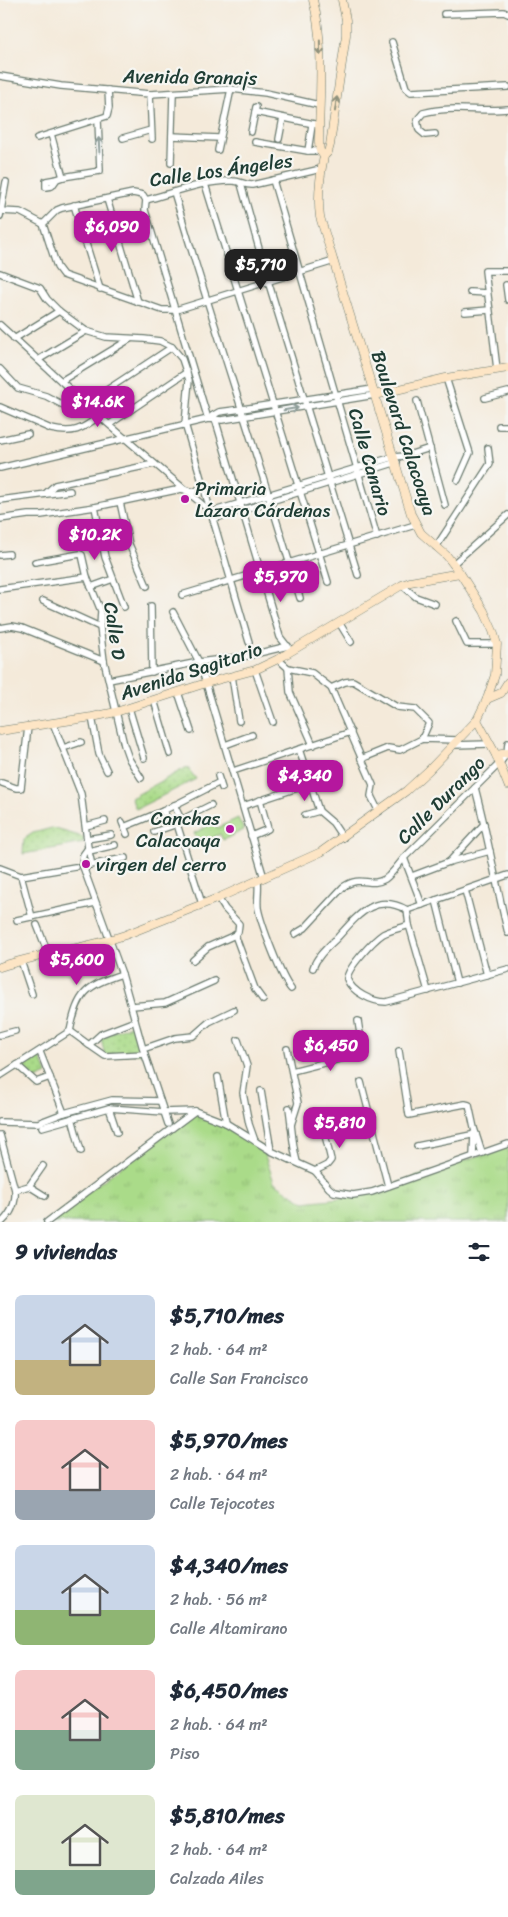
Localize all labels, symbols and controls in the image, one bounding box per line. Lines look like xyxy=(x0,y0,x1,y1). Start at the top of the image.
one-way arrow xyxy=(315,40,325,56)
street label: Avenida Granajs xyxy=(122,59,258,95)
one-way arrow xyxy=(331,97,341,113)
one-way arrow xyxy=(95,137,104,153)
street label: Calle Los Ángeles xyxy=(147,144,295,196)
pin: $6,090 xyxy=(71,210,153,253)
text: $6,090 xyxy=(85,212,139,241)
pin: $5,710 xyxy=(220,248,302,291)
text: $5,710 xyxy=(236,250,286,279)
street label: Boulevard Calacoaya xyxy=(362,346,446,520)
pin: $14.6K xyxy=(57,386,139,428)
text: $14.6K xyxy=(72,387,124,416)
one-way arrow xyxy=(282,403,298,413)
street label: Calle Canario xyxy=(339,404,401,520)
place label: Primaria Lázaro Cárdenas xyxy=(195,472,330,527)
marker: Primaria Lázaro Cárdenas xyxy=(179,493,191,505)
pin: $10.2K xyxy=(54,518,136,561)
text: $10.2K xyxy=(69,520,121,549)
pin: $5,970 xyxy=(240,560,322,603)
text: $5,970 xyxy=(254,562,308,591)
street label: Calle D xyxy=(94,600,136,663)
street label: Avenida Sagitario xyxy=(115,632,267,710)
street label: Calle Durango xyxy=(389,747,494,852)
pin: $4,340 xyxy=(264,760,346,802)
text: $4,340 xyxy=(278,761,332,790)
place label: Canchas Calacoaya xyxy=(136,802,220,857)
marker: Canchas Calacoaya xyxy=(224,823,236,835)
place label: virgen del cerro xyxy=(96,848,227,881)
marker: virgen del cerro xyxy=(80,858,92,870)
pin: $5,600 xyxy=(36,944,118,986)
text: $5,600 xyxy=(50,945,104,974)
pin: $6,450 xyxy=(290,1030,372,1072)
text: $6,450 xyxy=(304,1031,358,1060)
pin: $5,810 xyxy=(299,1106,381,1149)
text: $5,810 xyxy=(314,1108,366,1137)
text: 9 viviendas xyxy=(15,1233,117,1271)
icon: filters xyxy=(465,1238,493,1266)
text: $5,710/mes xyxy=(170,1297,284,1335)
icon: home xyxy=(55,1315,115,1375)
text: 2 hab. · 64 m² xyxy=(170,1335,268,1364)
text: Calle San Francisco xyxy=(170,1364,308,1393)
text: $5,970/mes xyxy=(170,1422,288,1460)
icon: home xyxy=(55,1440,115,1500)
text: 2 hab. · 64 m² xyxy=(170,1460,268,1489)
text: Calle Tejocotes xyxy=(170,1489,274,1518)
text: $4,340/mes xyxy=(170,1547,288,1585)
icon: home xyxy=(55,1565,115,1625)
text: 2 hab. · 56 m² xyxy=(170,1585,267,1614)
text: Calle Altamirano xyxy=(170,1614,287,1643)
text: $6,450/mes xyxy=(170,1672,288,1710)
icon: home xyxy=(55,1690,115,1750)
text: 2 hab. · 64 m² xyxy=(170,1710,268,1739)
text: Piso xyxy=(170,1739,200,1768)
text: $5,810/mes xyxy=(170,1797,285,1835)
icon: home xyxy=(55,1815,115,1875)
text: 2 hab. · 64 m² xyxy=(170,1835,268,1864)
text: Calzada Ailes xyxy=(170,1864,264,1893)

